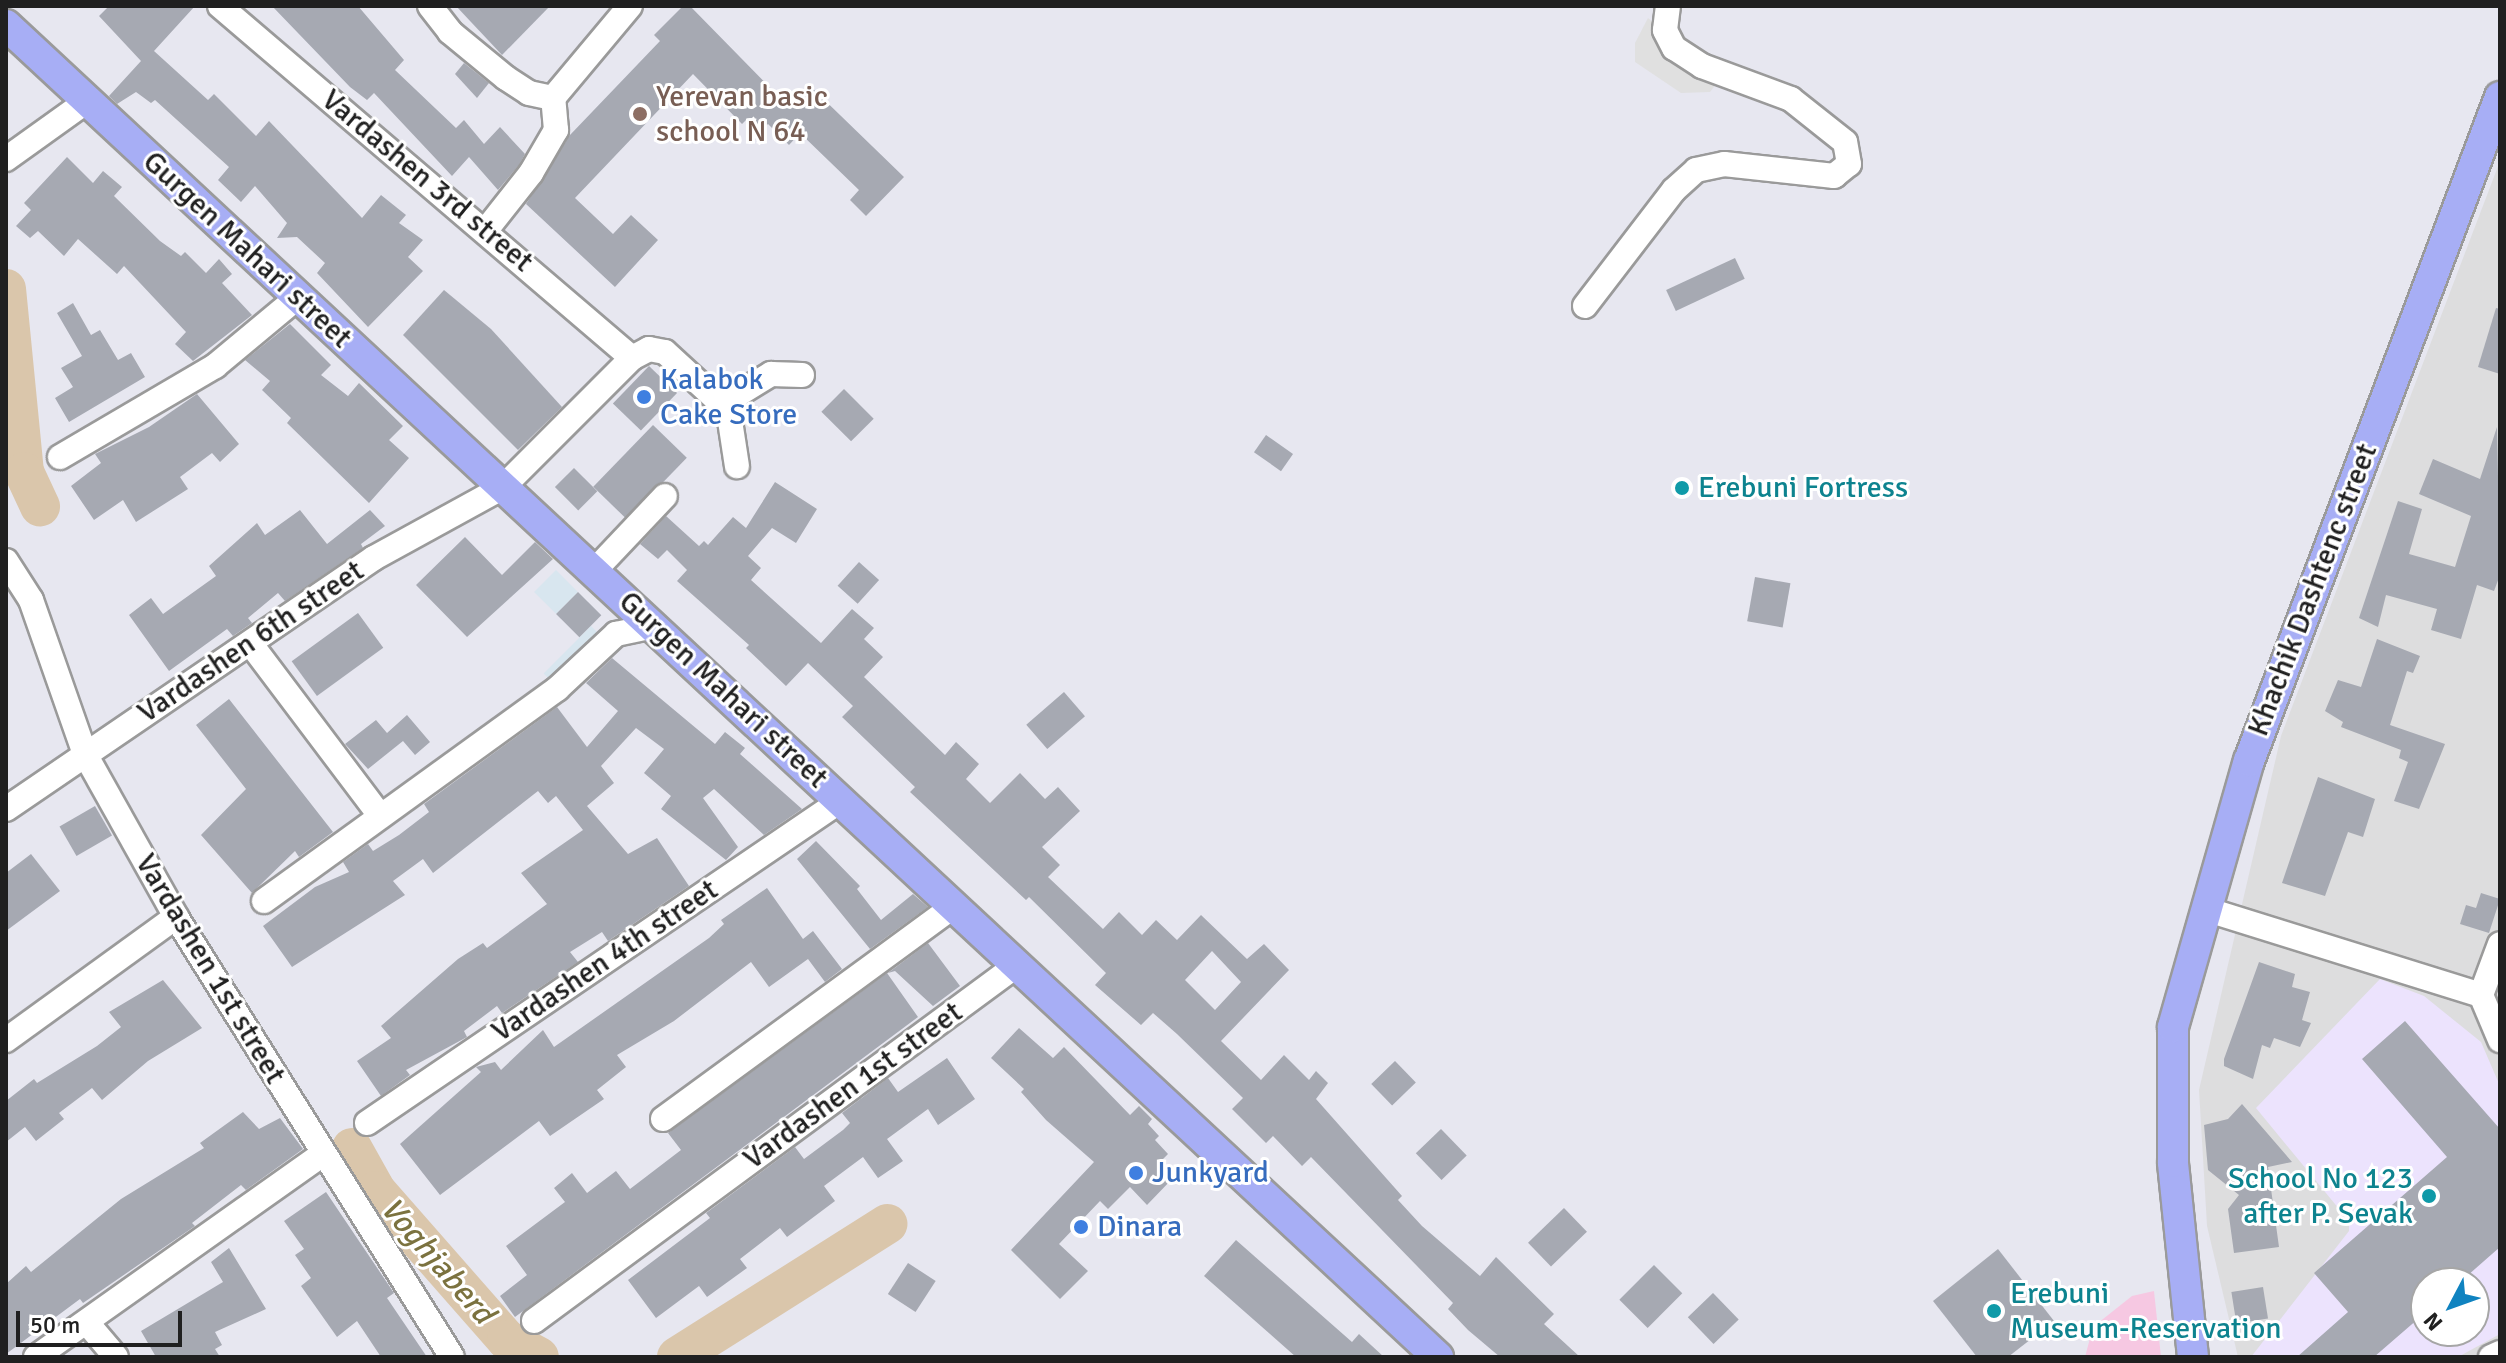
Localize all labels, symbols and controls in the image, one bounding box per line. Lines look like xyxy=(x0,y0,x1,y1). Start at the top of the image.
place label: Yerevan basic school N 64 xyxy=(656,79,828,150)
street label: Vardashen 3rd street xyxy=(314,82,540,280)
marker: Yerevan basic school N 64 xyxy=(631,105,649,123)
street label: Gurgen Mahari street xyxy=(135,144,359,356)
place label: Kalabok Cake Store xyxy=(660,362,797,432)
marker: Kalabok Cake Store xyxy=(635,388,653,406)
street label: Khachik Dashtenc street xyxy=(2241,439,2385,741)
place label: Erebuni Fortress xyxy=(1698,470,1908,506)
marker: Erebuni Fortress xyxy=(1673,479,1691,497)
street label: Vardashen 6th street xyxy=(131,553,371,731)
street label: Gurgen Mahari street xyxy=(611,584,835,796)
street label: Vardashen 1st street xyxy=(127,848,293,1090)
street label: Vardashen 4th street xyxy=(485,872,725,1050)
street label: Vardashen 1st street xyxy=(737,995,969,1177)
place label: Junkyard xyxy=(1152,1155,1269,1191)
place label: School No 123 after P. Sevak xyxy=(2228,1161,2413,1232)
marker: Junkyard xyxy=(1127,1164,1145,1182)
marker: School No 123 after P. Sevak xyxy=(2420,1187,2438,1205)
water label: Voghjaberd xyxy=(372,1190,502,1332)
place label: Dinara xyxy=(1097,1209,1182,1245)
marker: Dinara xyxy=(1072,1218,1090,1236)
north arrow xyxy=(2410,1267,2490,1347)
place label: Erebuni Museum-Reservation xyxy=(2010,1276,2282,1346)
scale bar xyxy=(20,1295,186,1345)
marker: Erebuni Museum-Reservation xyxy=(1985,1302,2003,1320)
text: N xyxy=(2418,1307,2448,1336)
text: 50 m xyxy=(30,1310,80,1340)

